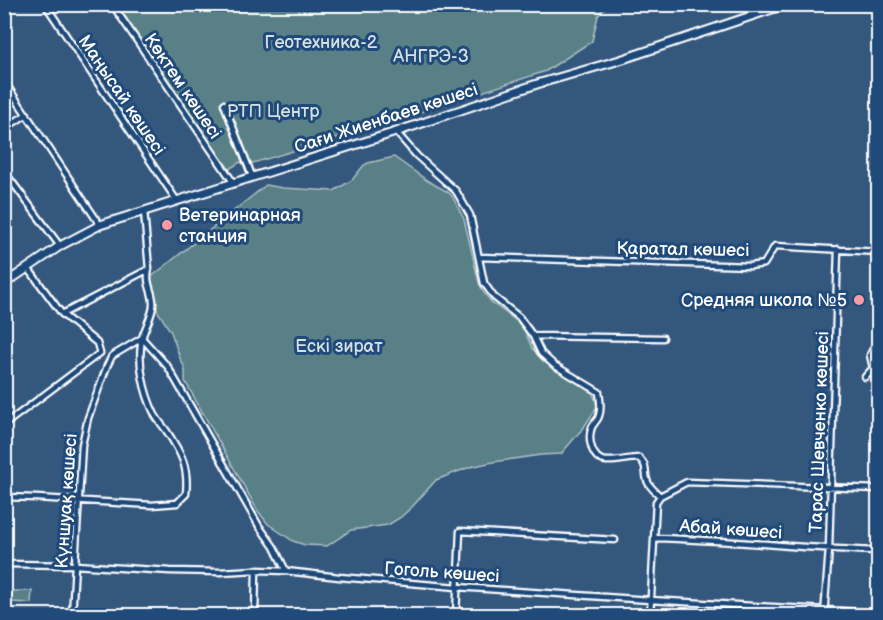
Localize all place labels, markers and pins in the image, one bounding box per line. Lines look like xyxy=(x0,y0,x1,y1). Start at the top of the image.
place label: Ветеринарная станция xyxy=(179,205,301,247)
marker: Ветеринарная станция xyxy=(160,218,174,232)
place label: Средняя школа №5 xyxy=(681,290,847,311)
marker: Средняя школа №5 xyxy=(852,293,866,307)

